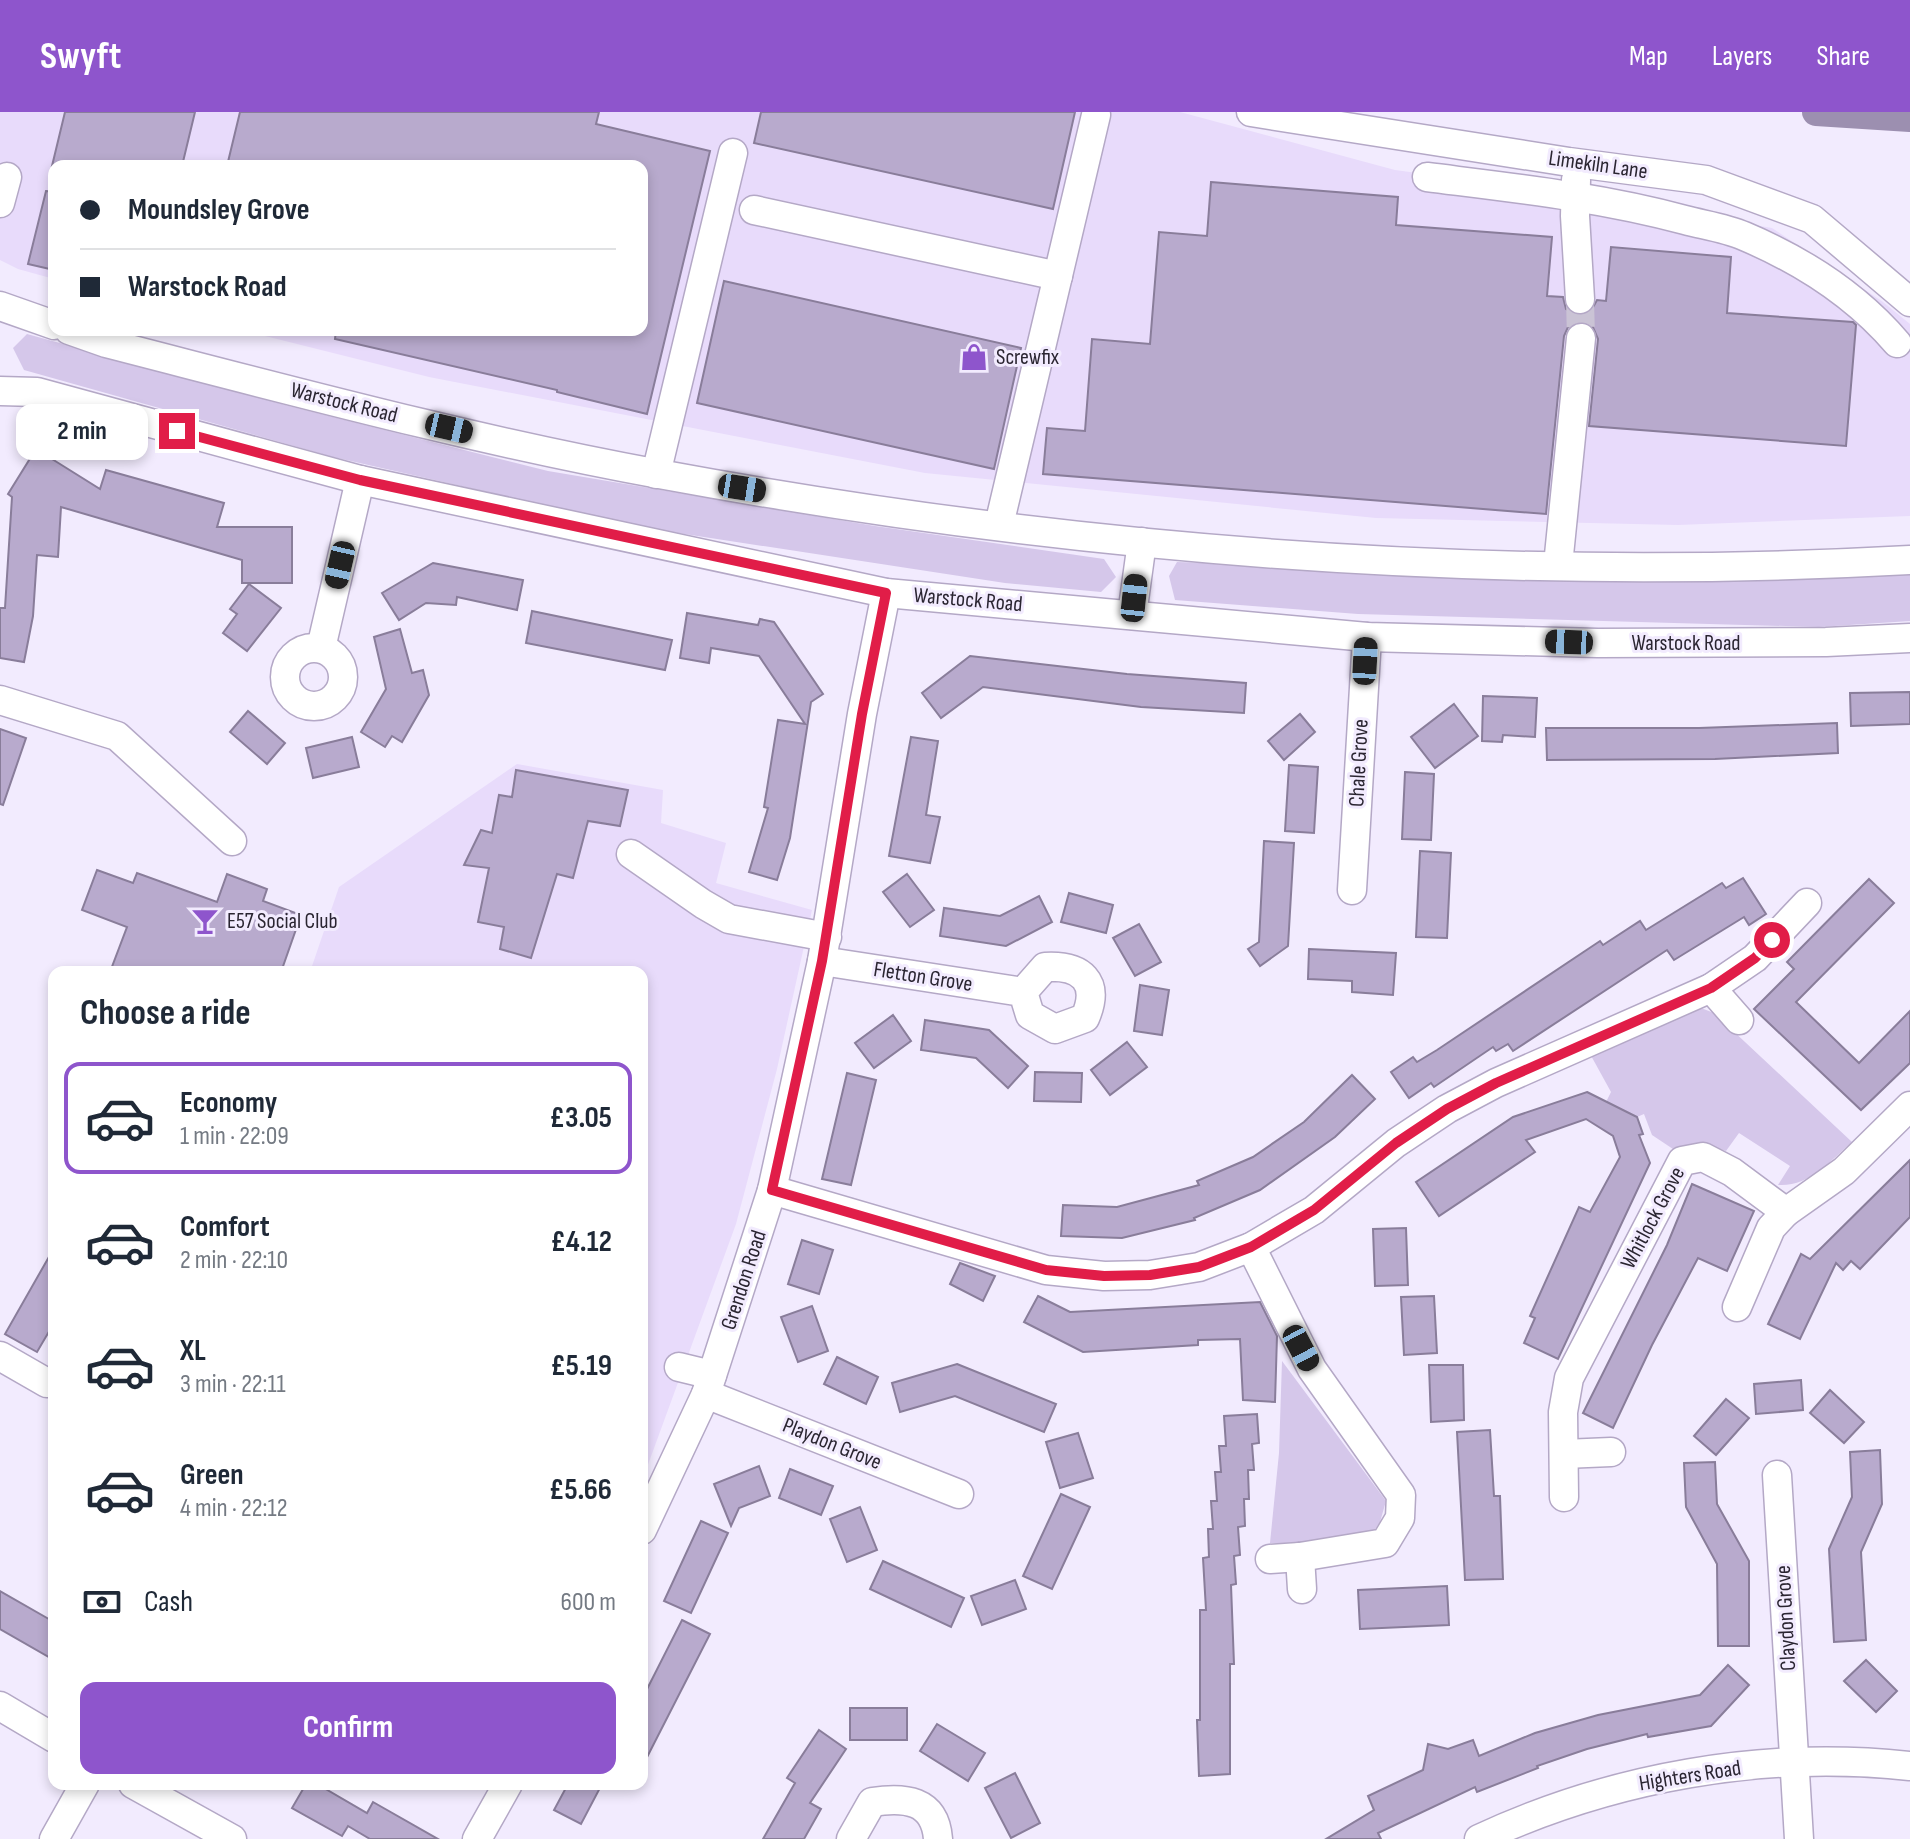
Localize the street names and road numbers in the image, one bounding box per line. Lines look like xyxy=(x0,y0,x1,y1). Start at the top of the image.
street label: Limekiln Lane xyxy=(1547,145,1649,185)
street label: Warstock Road xyxy=(288,377,400,429)
street label: Warstock Road xyxy=(912,582,1024,618)
street label: Warstock Road xyxy=(1631,630,1741,657)
street label: Chale Grove xyxy=(1343,718,1375,808)
street label: Fletton Grove xyxy=(872,956,974,998)
street label: Whitlock Grove xyxy=(1615,1162,1691,1274)
street label: Grendon Road xyxy=(715,1227,773,1333)
street label: Playdon Grove xyxy=(779,1412,885,1476)
street label: Claydon Grove xyxy=(1770,1564,1802,1672)
street label: Highters Road xyxy=(1637,1755,1743,1797)

